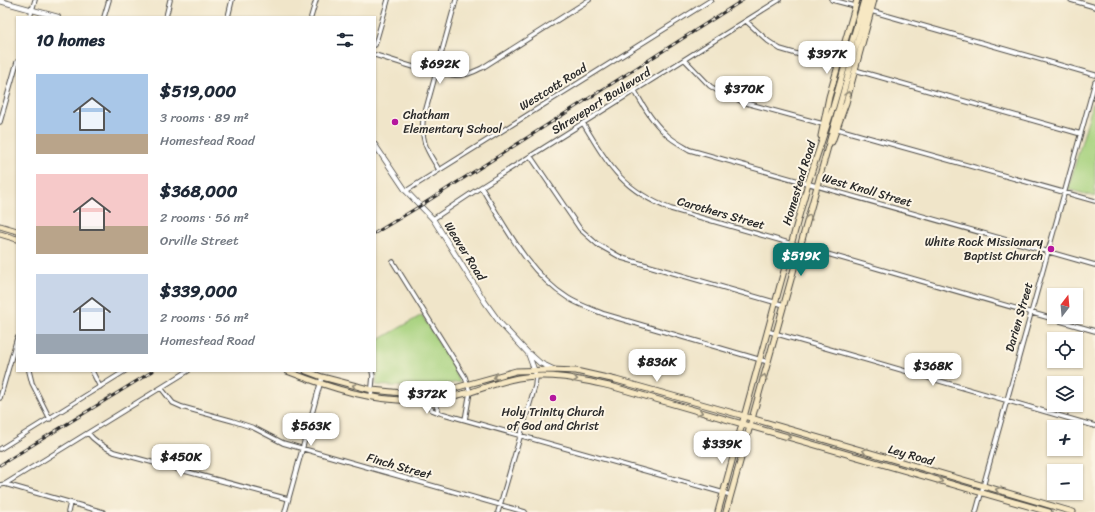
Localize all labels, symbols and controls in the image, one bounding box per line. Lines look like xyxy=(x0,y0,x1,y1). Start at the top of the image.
text: 10 homes xyxy=(36,25,105,55)
icon: filters xyxy=(334,29,356,51)
pin: $397K xyxy=(799,41,855,75)
text: $397K xyxy=(807,42,847,65)
pin: $692K xyxy=(412,51,468,85)
text: $692K xyxy=(420,52,460,75)
street label: Westcott Road xyxy=(515,56,593,117)
street label: Shreveport Boulevard xyxy=(547,61,657,141)
text: $519,000 xyxy=(160,76,236,106)
pin: $370K xyxy=(716,76,772,110)
text: $370K xyxy=(724,77,764,100)
icon: home xyxy=(68,90,116,138)
one-way arrow xyxy=(843,91,852,98)
place label: Chatham Elementary School xyxy=(403,104,503,140)
text: 3 rooms · 89 m² xyxy=(160,106,249,129)
marker: Chatham Elementary School xyxy=(390,117,400,127)
text: Homestead Road xyxy=(160,129,255,152)
street label: Homestead Road xyxy=(776,137,822,228)
street label: West Knoll Street xyxy=(819,167,915,213)
text: $368,000 xyxy=(160,176,238,206)
icon: home xyxy=(68,190,116,238)
street label: Carothers Street xyxy=(675,190,767,236)
text: 2 rooms · 56 m² xyxy=(160,206,249,229)
one-way arrow xyxy=(804,214,813,221)
street label: Weaver Road xyxy=(438,217,492,286)
text: Orville Street xyxy=(160,229,239,252)
place label: White Rock Missionary Baptist Church xyxy=(925,231,1044,267)
pin: $519K xyxy=(773,243,829,277)
text: $519K xyxy=(782,244,820,267)
marker: White Rock Missionary Baptist Church xyxy=(1046,244,1056,254)
text: $339,000 xyxy=(160,276,237,306)
street label: Darien Street xyxy=(999,280,1039,354)
north arrow xyxy=(1047,288,1083,324)
map controls xyxy=(1047,288,1083,500)
icon: home xyxy=(68,290,116,338)
text: 2 rooms · 56 m² xyxy=(160,306,249,329)
text: Homestead Road xyxy=(160,329,255,352)
button: locate xyxy=(1047,332,1083,368)
pin: $836K xyxy=(629,349,685,383)
text: $836K xyxy=(637,350,677,373)
pin: $368K xyxy=(905,353,961,387)
text: $368K xyxy=(913,354,953,377)
one-way arrow xyxy=(493,372,500,381)
one-way arrow xyxy=(759,373,768,380)
one-way arrow xyxy=(572,374,578,383)
button: layers xyxy=(1047,376,1083,412)
pin: $372K xyxy=(399,381,455,415)
one-way arrow xyxy=(351,382,358,390)
text: $372K xyxy=(408,382,446,405)
marker: Holy Trinity Church of God and Christ xyxy=(548,393,558,403)
place label: Holy Trinity Church of God and Christ xyxy=(502,401,604,437)
one-way arrow xyxy=(697,407,704,416)
pin: $563K xyxy=(283,413,339,447)
text: $563K xyxy=(291,414,331,437)
button: + xyxy=(1047,420,1083,456)
pin: $339K xyxy=(694,431,750,465)
text: $339K xyxy=(703,432,741,455)
one-way arrow xyxy=(784,432,791,441)
street label: Ley Road xyxy=(885,438,937,472)
pin: $450K xyxy=(153,444,209,478)
text: $450K xyxy=(161,445,201,468)
street label: Finch Street xyxy=(364,446,435,486)
one-way arrow xyxy=(861,448,868,456)
button: − xyxy=(1047,464,1083,500)
one-way arrow xyxy=(936,476,943,485)
one-way arrow xyxy=(994,486,1001,495)

